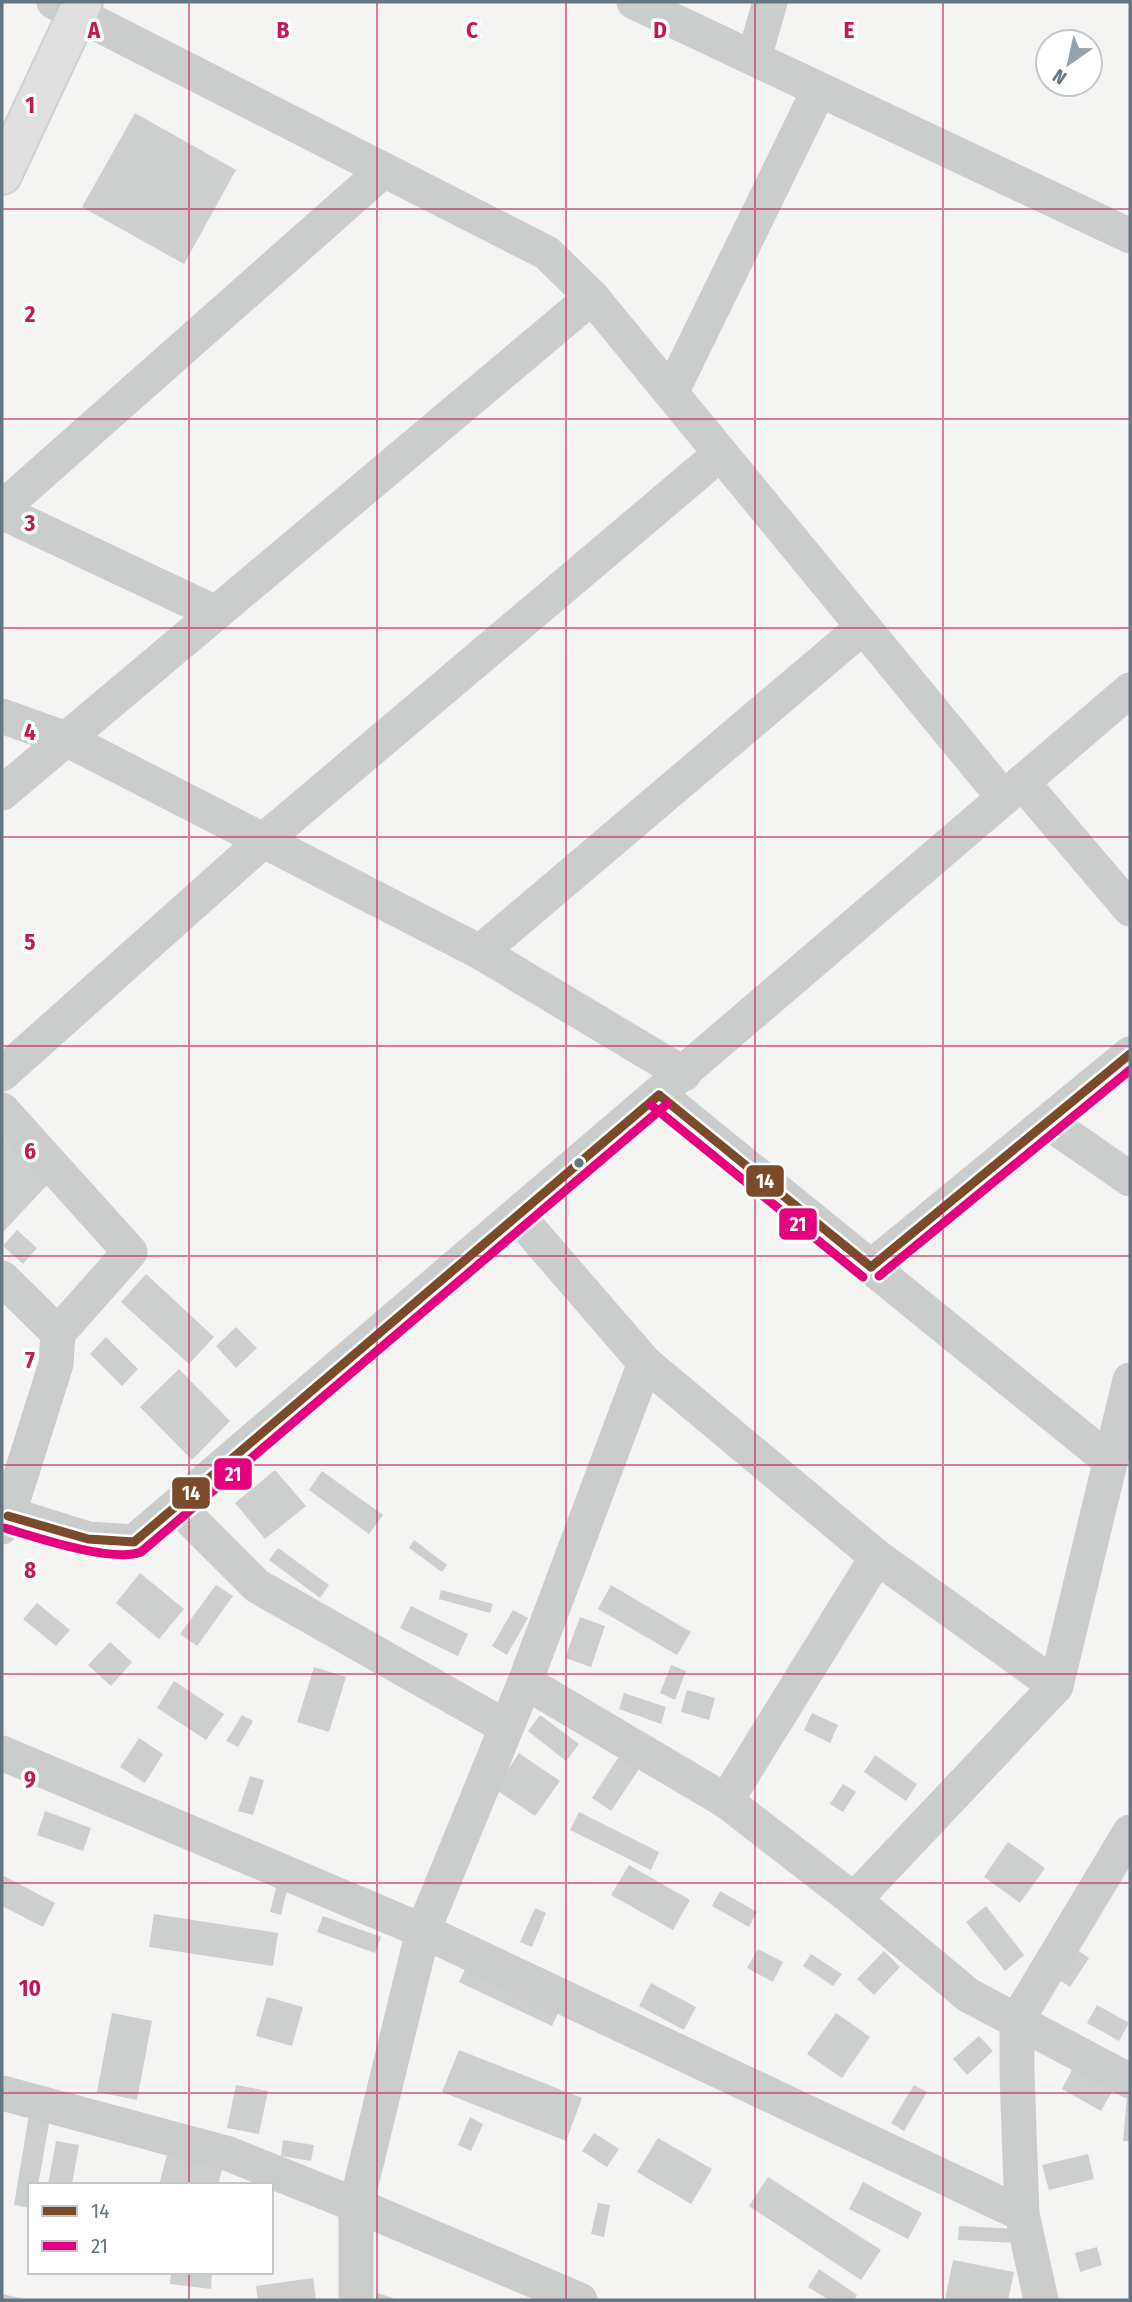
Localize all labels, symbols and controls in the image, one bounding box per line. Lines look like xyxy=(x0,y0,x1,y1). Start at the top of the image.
text: A xyxy=(87,16,101,44)
text: B xyxy=(277,16,290,44)
text: C xyxy=(466,16,478,44)
text: D xyxy=(653,16,667,44)
text: E xyxy=(844,16,855,44)
north arrow xyxy=(1034,28,1104,98)
text: N xyxy=(1049,64,1071,89)
text: 1 xyxy=(25,91,35,119)
text: 2 xyxy=(24,300,36,328)
text: 3 xyxy=(24,509,36,537)
text: 4 xyxy=(24,718,36,746)
text: 5 xyxy=(24,928,36,956)
text: 6 xyxy=(24,1137,36,1165)
unlabelled marker xyxy=(572,1156,586,1170)
line badge: 14 xyxy=(745,1164,785,1198)
text: 14 xyxy=(756,1170,774,1193)
line badge: 21 xyxy=(778,1207,818,1241)
text: 21 xyxy=(789,1213,806,1236)
text: 7 xyxy=(25,1346,35,1374)
line badge: 21 xyxy=(213,1457,253,1491)
text: 21 xyxy=(224,1463,241,1486)
line badge: 14 xyxy=(171,1476,211,1510)
text: 14 xyxy=(182,1482,200,1505)
text: 8 xyxy=(24,1556,36,1584)
text: 9 xyxy=(24,1765,36,1793)
text: 10 xyxy=(19,1974,41,2002)
legend xyxy=(28,2183,273,2274)
text: 14 xyxy=(91,2198,109,2224)
text: 21 xyxy=(91,2233,108,2259)

